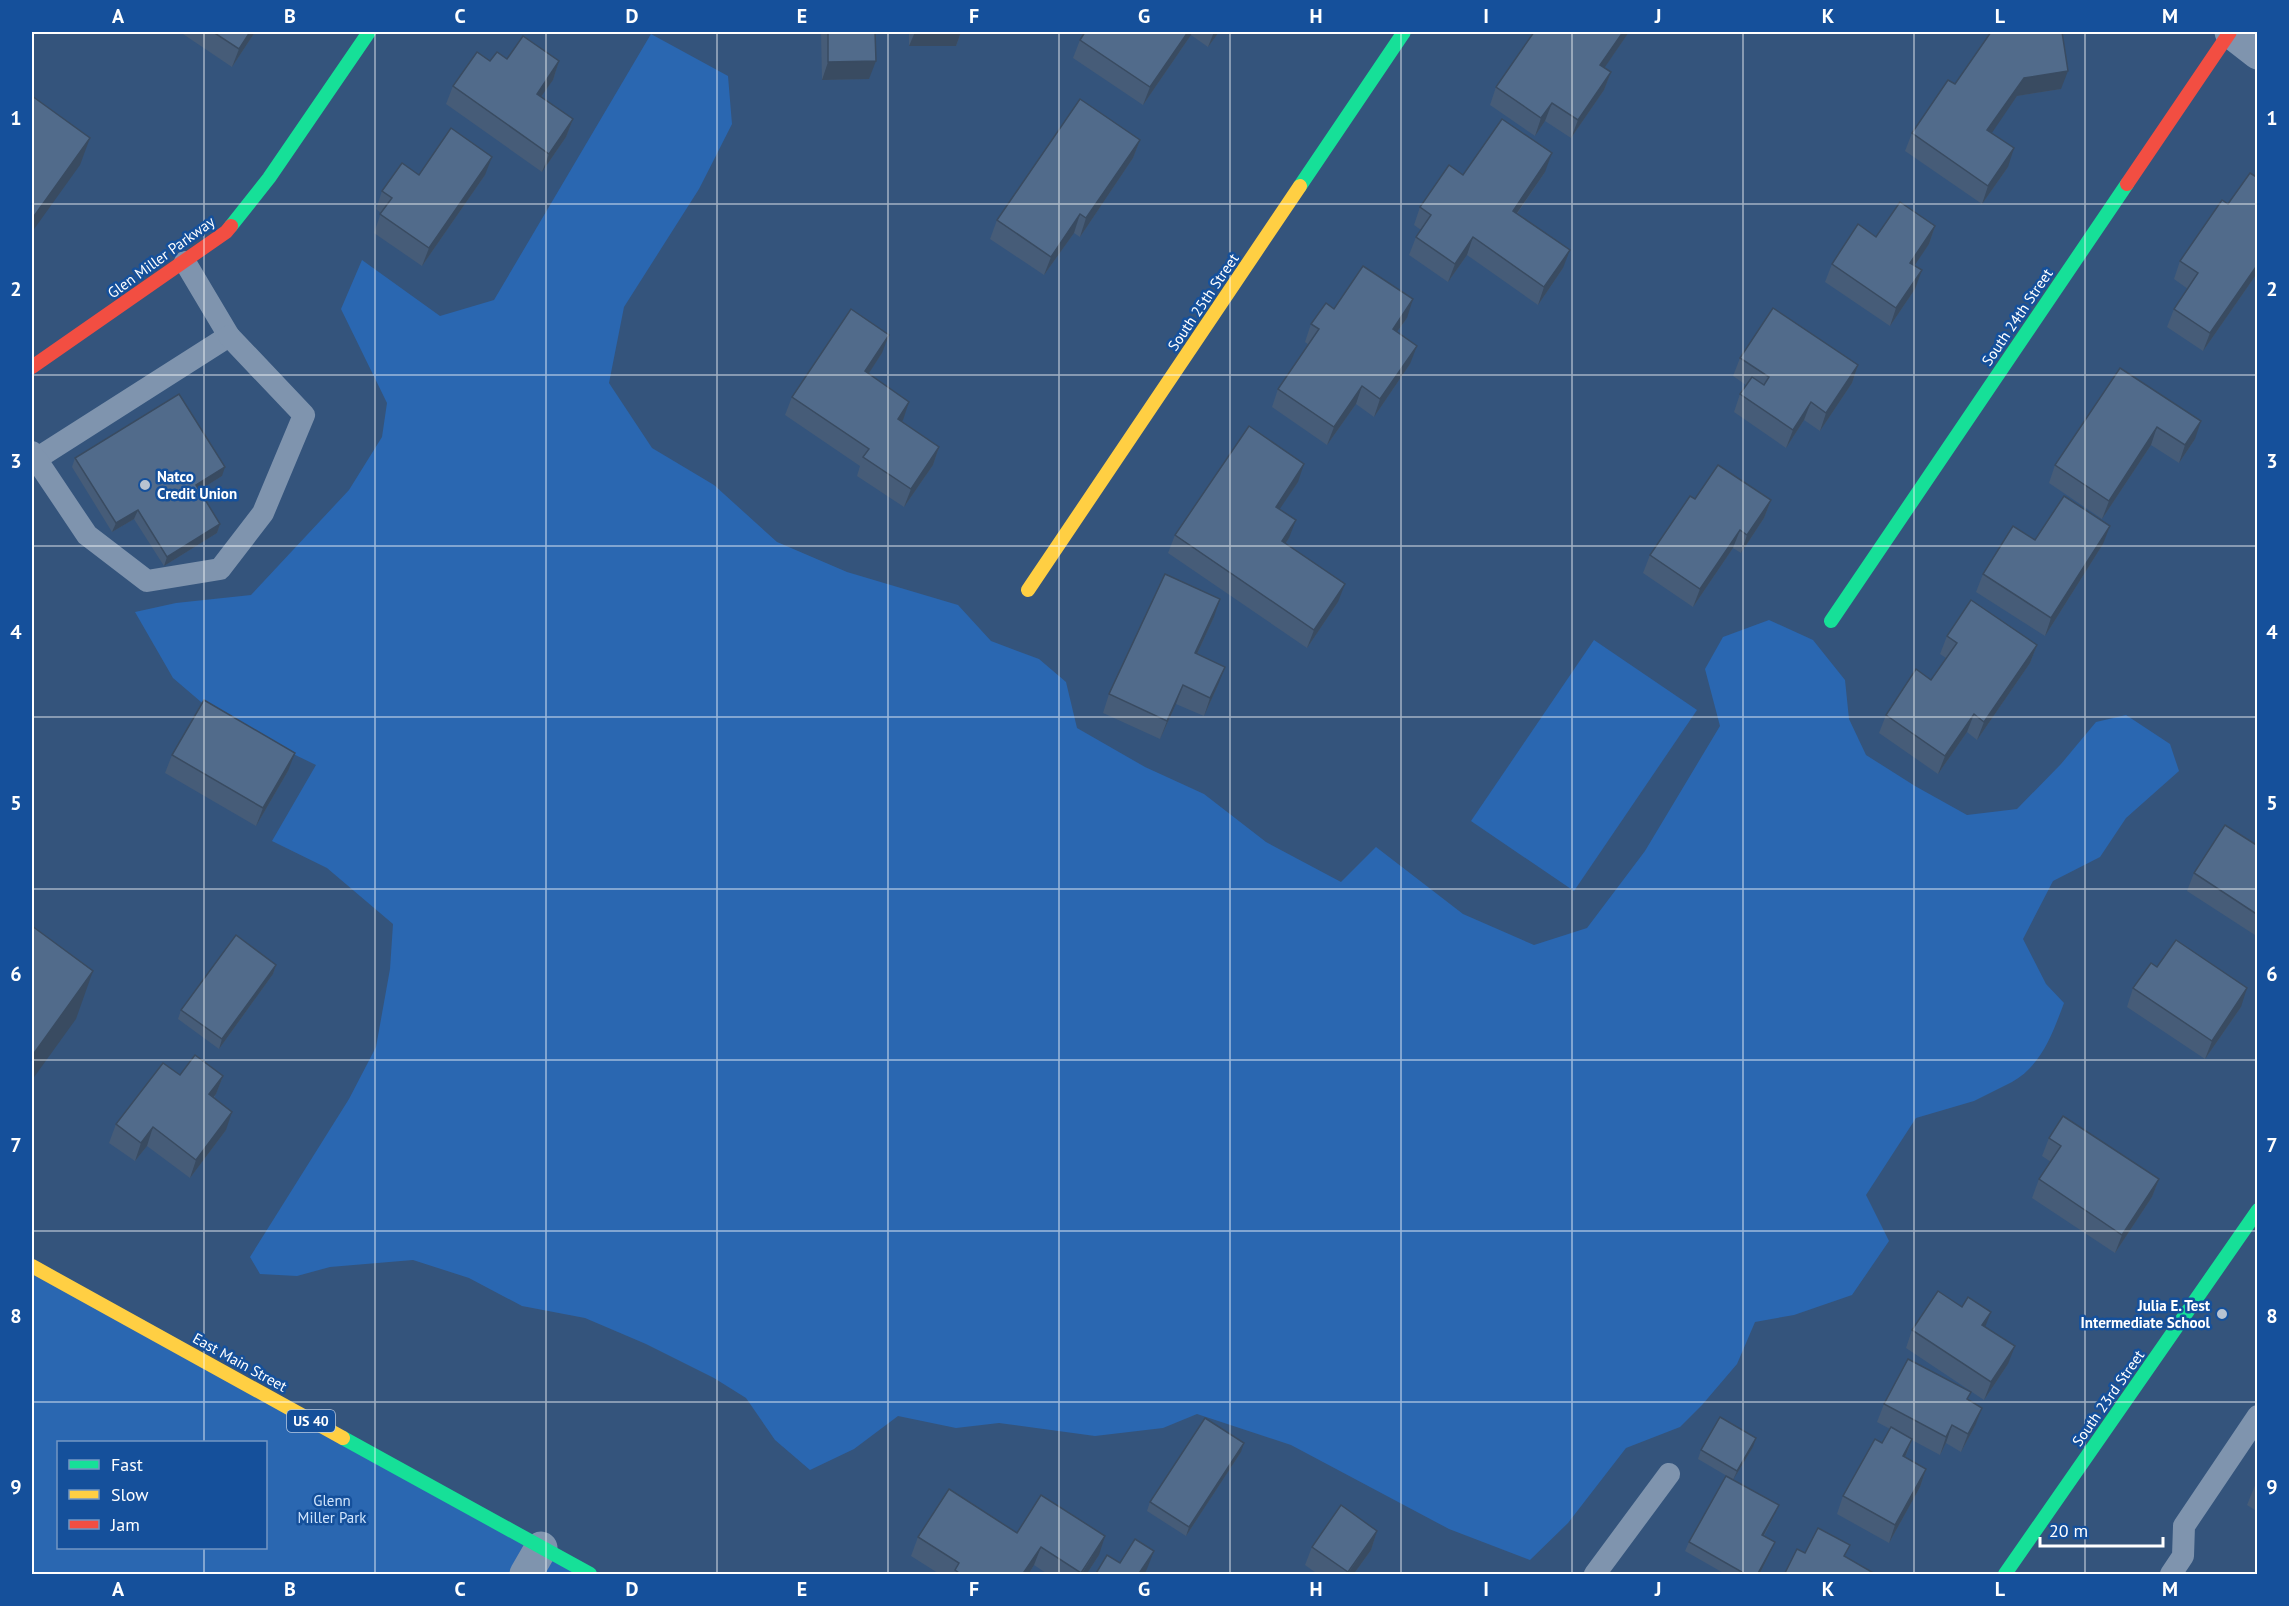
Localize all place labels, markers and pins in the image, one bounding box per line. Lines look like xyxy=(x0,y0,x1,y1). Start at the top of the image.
place label: Natco Credit Union xyxy=(157,467,237,503)
marker: Natco Credit Union xyxy=(138,478,152,492)
place label: Julia E. Test Intermediate School xyxy=(2081,1296,2211,1332)
marker: Julia E. Test Intermediate School xyxy=(2215,1307,2229,1321)

